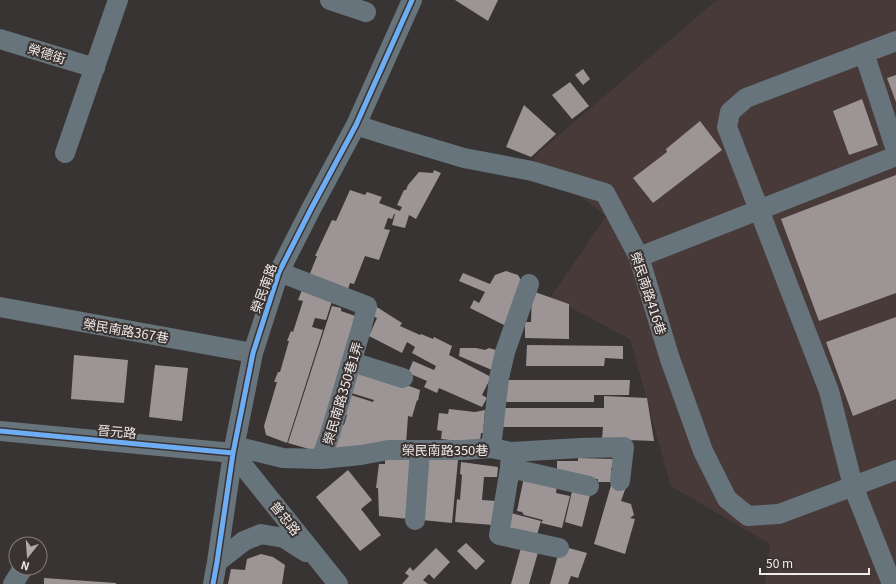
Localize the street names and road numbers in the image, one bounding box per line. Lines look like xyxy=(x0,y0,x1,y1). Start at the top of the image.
street label: 榮德街 xyxy=(26,38,68,68)
street label: 榮民南路416巷 xyxy=(627,249,671,337)
street label: 榮民南路 xyxy=(245,260,281,316)
street label: 榮民南路367巷 xyxy=(82,313,170,347)
street label: 榮民南路350巷1弄 xyxy=(317,339,367,447)
street label: 晉元路 xyxy=(97,420,137,442)
street label: 榮民南路350巷 xyxy=(402,440,488,459)
street label: 普忠路 xyxy=(266,497,306,539)

